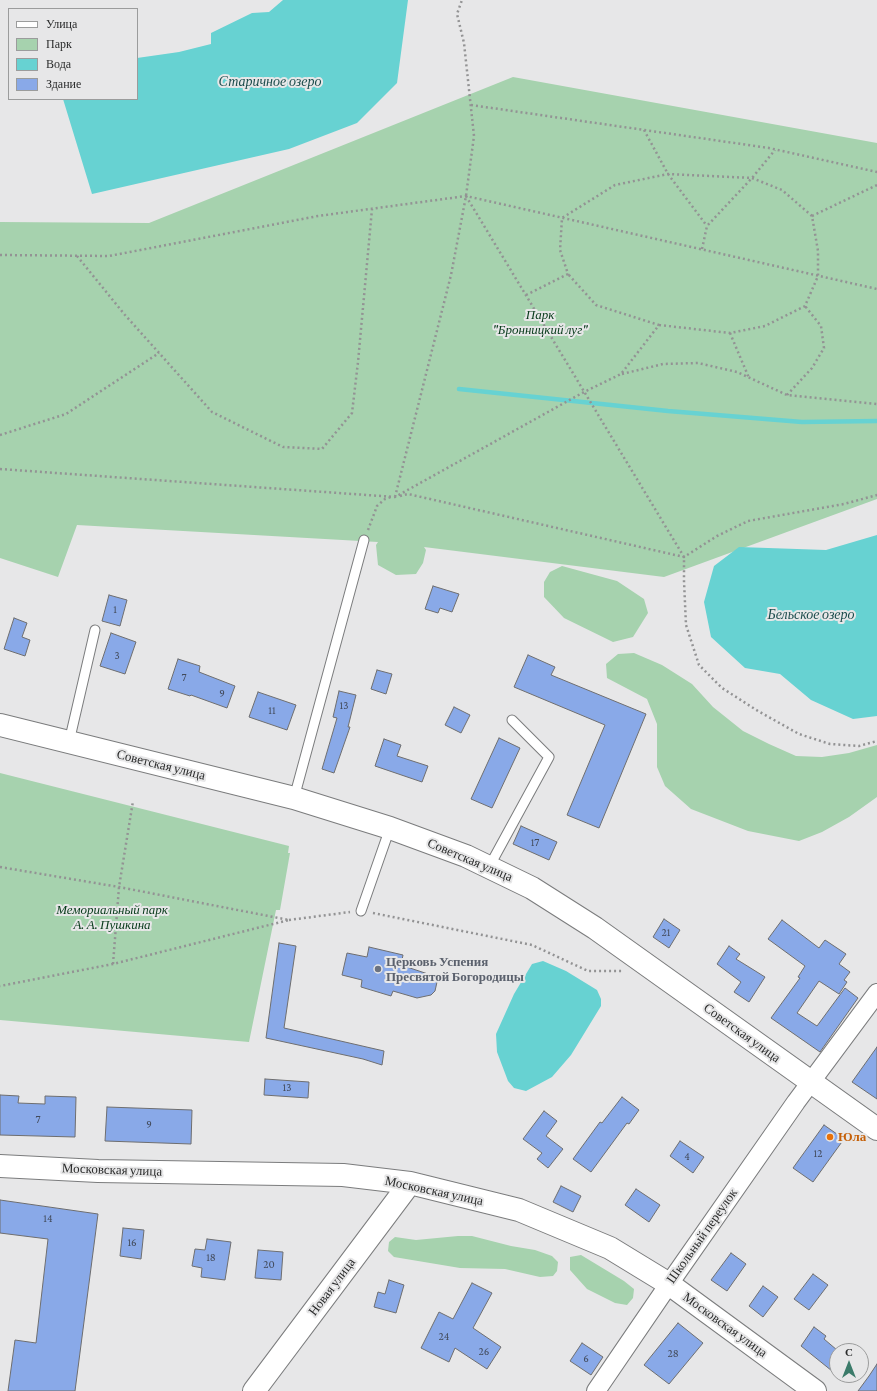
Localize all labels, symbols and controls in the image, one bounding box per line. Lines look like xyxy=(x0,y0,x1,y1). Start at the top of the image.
legend xyxy=(8,8,138,100)
text: Улица xyxy=(46,17,77,31)
text: Парк xyxy=(46,37,72,51)
text: Вода xyxy=(46,57,71,71)
water label: Старичное озеро xyxy=(219,74,321,90)
text: Здание xyxy=(46,77,81,91)
park label: Парк "Бронницкий луг" xyxy=(493,307,587,338)
house number: 1 xyxy=(113,603,117,617)
water label: Бельское озеро xyxy=(767,607,855,623)
house number: 3 xyxy=(114,649,120,663)
house number: 7 xyxy=(181,671,187,685)
house number: 9 xyxy=(219,687,225,701)
house number: 13 xyxy=(340,699,348,713)
house number: 11 xyxy=(268,704,276,718)
street label: Советская улица xyxy=(115,746,207,784)
street label: Советская улица xyxy=(425,835,515,885)
house number: 17 xyxy=(531,836,539,850)
park label: Мемориальный парк А. А. Пушкина xyxy=(56,902,168,933)
house number: 21 xyxy=(662,926,670,940)
place label: Церковь Успения Пресвятой Богородицы xyxy=(386,954,524,985)
marker: Церковь Успения Пресвятой Богородицы xyxy=(373,964,383,974)
street label: Советская улица xyxy=(701,1000,783,1066)
house number: 13 xyxy=(283,1081,291,1095)
house number: 7 xyxy=(35,1113,41,1127)
house number: 9 xyxy=(146,1118,152,1132)
place label: Юла xyxy=(838,1129,866,1145)
marker: Юла xyxy=(825,1132,835,1142)
house number: 12 xyxy=(814,1147,822,1161)
house number: 4 xyxy=(684,1150,690,1164)
street label: Московская улица xyxy=(62,1160,162,1180)
street label: Московская улица xyxy=(383,1173,485,1209)
street label: Школьный переулок xyxy=(663,1185,741,1287)
house number: 14 xyxy=(43,1212,53,1226)
house number: 16 xyxy=(127,1236,137,1250)
house number: 18 xyxy=(206,1251,216,1265)
street label: Новая улица xyxy=(305,1255,359,1319)
house number: 20 xyxy=(263,1258,275,1272)
street label: Московская улица xyxy=(680,1289,770,1361)
house number: 24 xyxy=(439,1330,449,1344)
north arrow xyxy=(829,1343,869,1383)
house number: 26 xyxy=(479,1345,489,1359)
text: С xyxy=(845,1346,853,1358)
house number: 28 xyxy=(667,1347,679,1361)
house number: 6 xyxy=(583,1352,589,1366)

